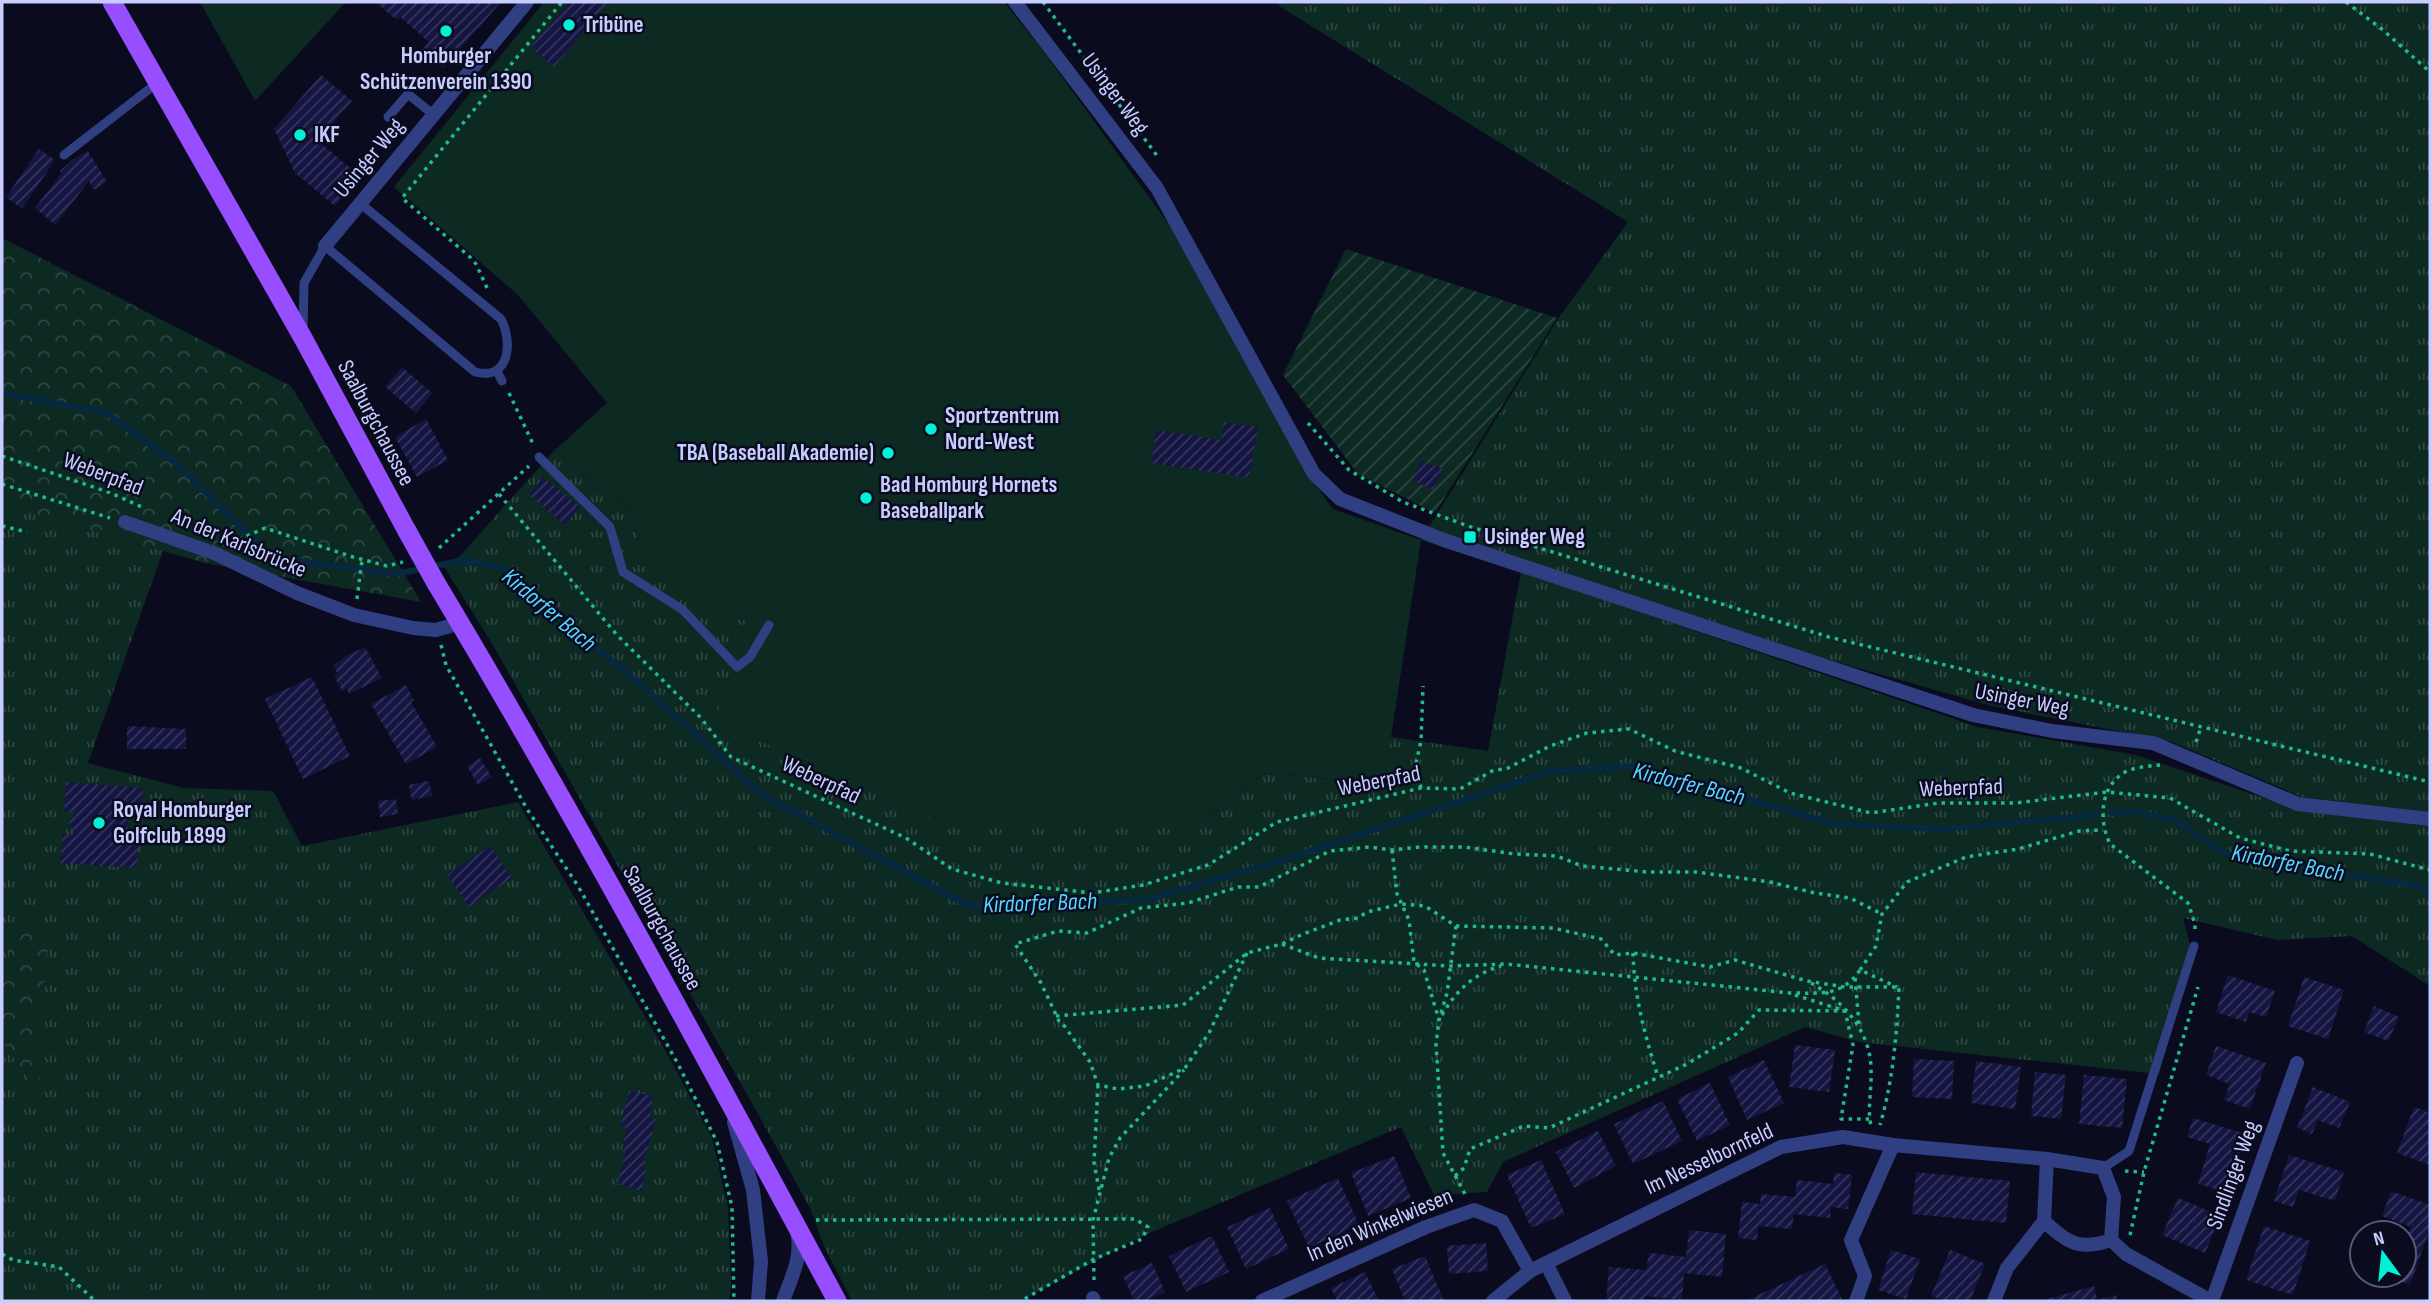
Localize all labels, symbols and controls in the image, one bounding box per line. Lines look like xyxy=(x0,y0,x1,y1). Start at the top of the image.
place label: Tribüne xyxy=(583,11,644,39)
marker: Tribüne xyxy=(561,17,577,33)
marker: Homburger Schützenverein 1390 xyxy=(438,23,454,39)
place label: Homburger Schützenverein 1390 xyxy=(360,42,532,96)
street label: Usinger Weg xyxy=(1075,47,1155,141)
street label: Usinger Weg xyxy=(328,112,410,204)
place label: IKF xyxy=(314,121,340,149)
marker: IKF xyxy=(292,127,308,143)
street label: Saalburgchaussee xyxy=(331,355,421,491)
place label: Sportzentrum Nord-West xyxy=(945,402,1059,456)
marker: Sportzentrum Nord-West xyxy=(923,421,939,437)
place label: TBA (Baseball Akademie) xyxy=(677,439,874,467)
marker: TBA (Baseball Akademie) xyxy=(880,445,896,461)
street label: Weberpfad xyxy=(59,446,147,502)
place label: Bad Homburg Hornets Baseballpark xyxy=(880,471,1057,525)
marker: Bad Homburg Hornets Baseballpark xyxy=(858,490,874,506)
street label: An der Karlsbrücke xyxy=(166,502,311,584)
place label: Usinger Weg xyxy=(1484,523,1585,551)
marker: Usinger Weg xyxy=(1462,529,1478,545)
water label: Kirdorfer Bach xyxy=(496,562,602,658)
street label: Usinger Weg xyxy=(1973,677,2071,723)
street label: Weberpfad xyxy=(777,750,865,810)
water label: Kirdorfer Bach xyxy=(1630,756,1748,812)
street label: Weberpfad xyxy=(1335,759,1423,803)
street label: Weberpfad xyxy=(1919,773,2003,803)
place label: Royal Homburger Golfclub 1899 xyxy=(113,796,251,850)
marker: Royal Homburger Golfclub 1899 xyxy=(91,815,107,831)
water label: Kirdorfer Bach xyxy=(2229,838,2347,888)
street label: Saalburgchaussee xyxy=(616,861,708,995)
water label: Kirdorfer Bach xyxy=(983,887,1097,919)
street label: Im Nesselbornfeld xyxy=(1640,1117,1778,1201)
street label: Sindlinger Weg xyxy=(2200,1117,2266,1233)
street label: In den Winkelwiesen xyxy=(1303,1182,1457,1268)
north arrow xyxy=(2348,1219,2418,1289)
text: N xyxy=(2371,1227,2387,1251)

